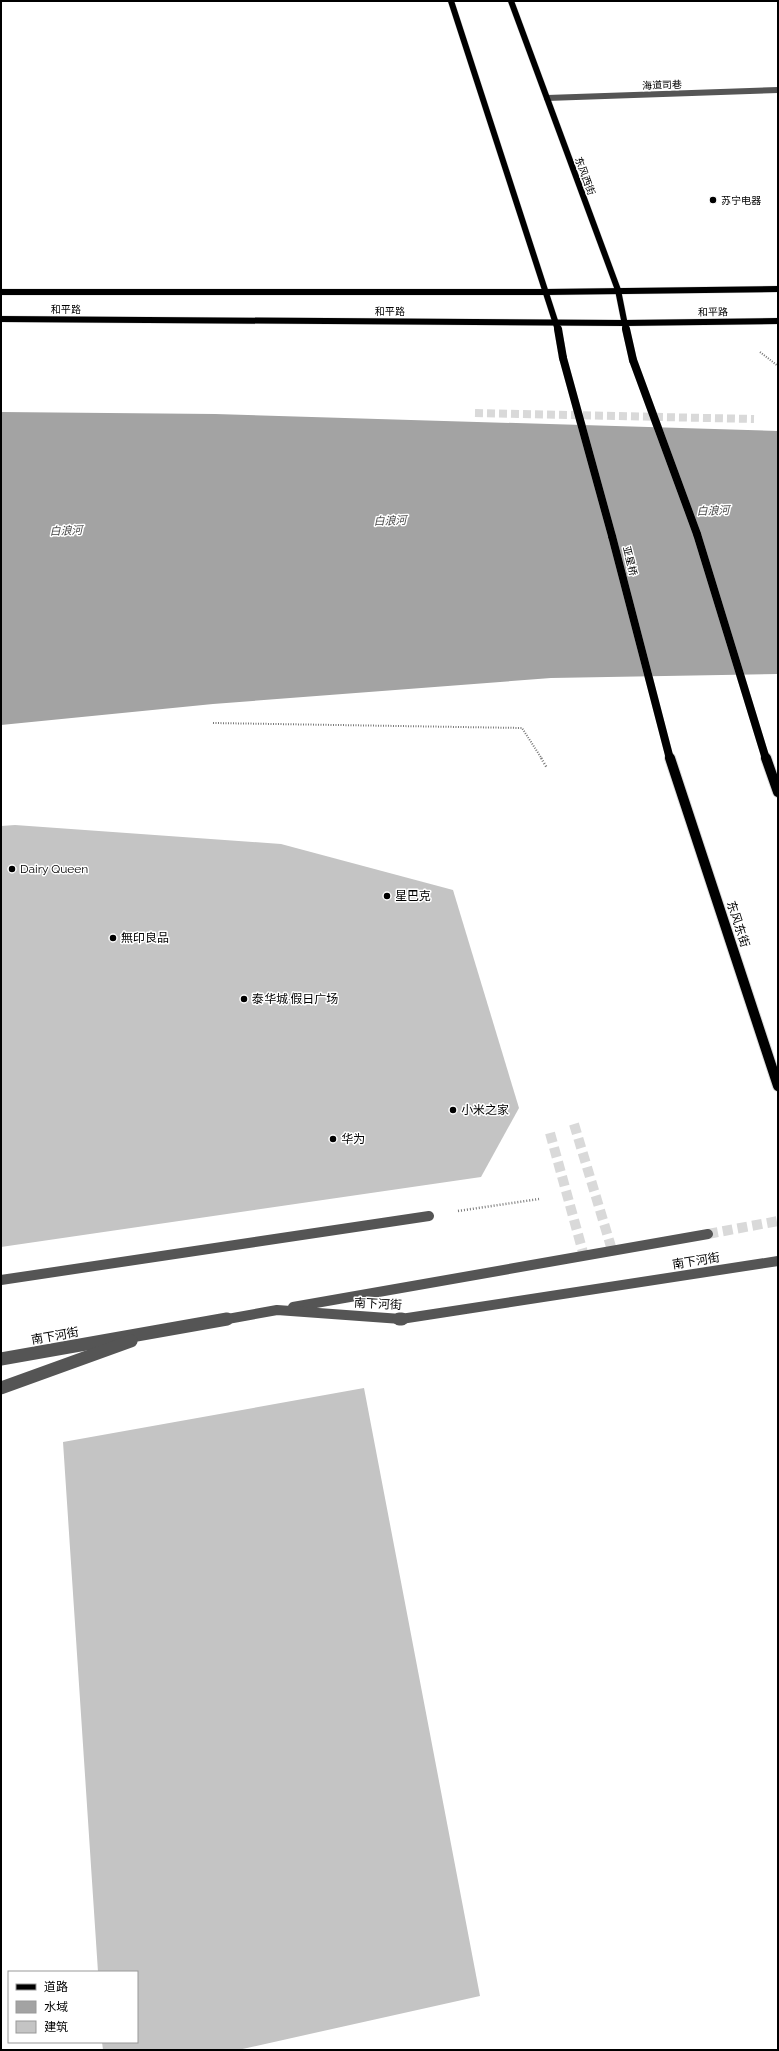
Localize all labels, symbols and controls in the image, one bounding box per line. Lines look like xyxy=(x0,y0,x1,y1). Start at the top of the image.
street label: 海道司巷 xyxy=(642,79,682,91)
street label: 东风西街 xyxy=(573,155,597,197)
marker: 苏宁电器 xyxy=(708,195,718,205)
place label: 苏宁电器 xyxy=(721,195,761,206)
street label: 和平路 xyxy=(51,304,81,315)
street label: 和平路 xyxy=(375,306,405,317)
street label: 和平路 xyxy=(698,306,728,318)
water label: 白浪河 xyxy=(696,504,732,518)
water label: 白浪河 xyxy=(373,514,409,528)
water label: 白浪河 xyxy=(49,524,85,538)
street label: 亚星桥 xyxy=(621,545,639,577)
place label: Dairy Queen xyxy=(20,862,88,876)
marker: Dairy Queen xyxy=(7,864,17,874)
place label: 星巴克 xyxy=(395,889,431,903)
marker: 星巴克 xyxy=(382,891,392,901)
street label: 东风东街 xyxy=(724,899,752,949)
place label: 無印良品 xyxy=(121,931,169,945)
marker: 無印良品 xyxy=(108,933,118,943)
place label: 泰华城·假日广场 xyxy=(252,992,338,1006)
marker: 泰华城·假日广场 xyxy=(239,994,249,1004)
place label: 小米之家 xyxy=(461,1103,509,1117)
marker: 小米之家 xyxy=(448,1105,458,1115)
place label: 华为 xyxy=(341,1132,365,1146)
marker: 华为 xyxy=(328,1134,338,1144)
street label: 南下河街 xyxy=(671,1250,721,1272)
street label: 南下河街 xyxy=(354,1296,402,1312)
street label: 南下河街 xyxy=(30,1325,80,1347)
legend xyxy=(8,1971,138,2043)
text: 道路 xyxy=(44,1980,68,1994)
text: 水域 xyxy=(44,2000,68,2014)
text: 建筑 xyxy=(44,2020,68,2034)

